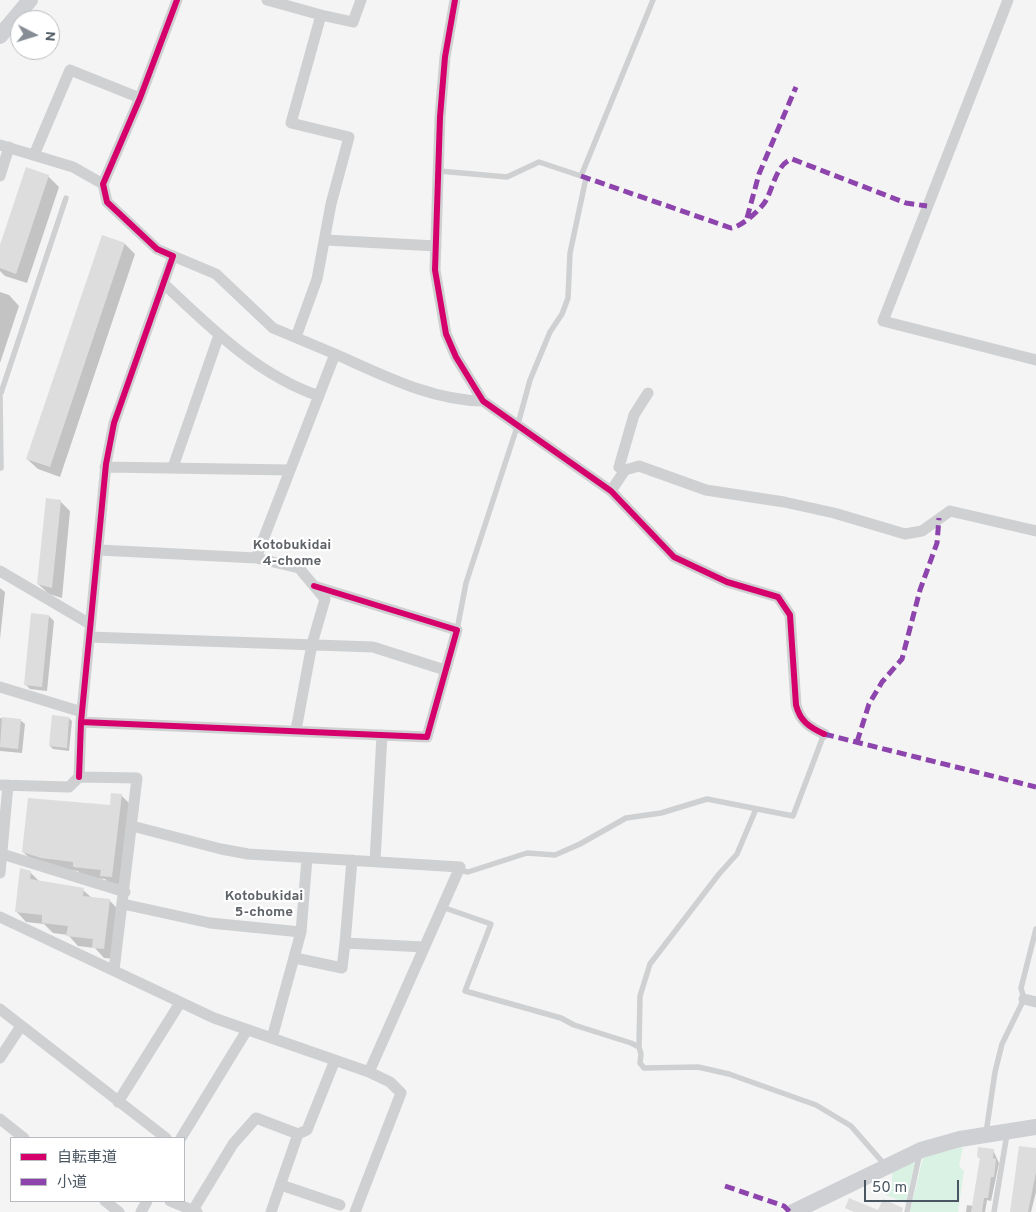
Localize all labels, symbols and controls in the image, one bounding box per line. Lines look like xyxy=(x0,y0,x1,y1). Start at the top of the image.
north arrow xyxy=(10,10,60,60)
text: N xyxy=(41,31,58,42)
district label: Kotobukidai 4-chome xyxy=(253,538,331,570)
district label: Kotobukidai 5-chome xyxy=(225,889,303,922)
legend xyxy=(10,1137,185,1202)
text: 自転車道 xyxy=(57,1149,117,1168)
scale bar xyxy=(866,1170,961,1202)
text: 小道 xyxy=(57,1174,87,1193)
text: 50 m xyxy=(872,1179,907,1198)

